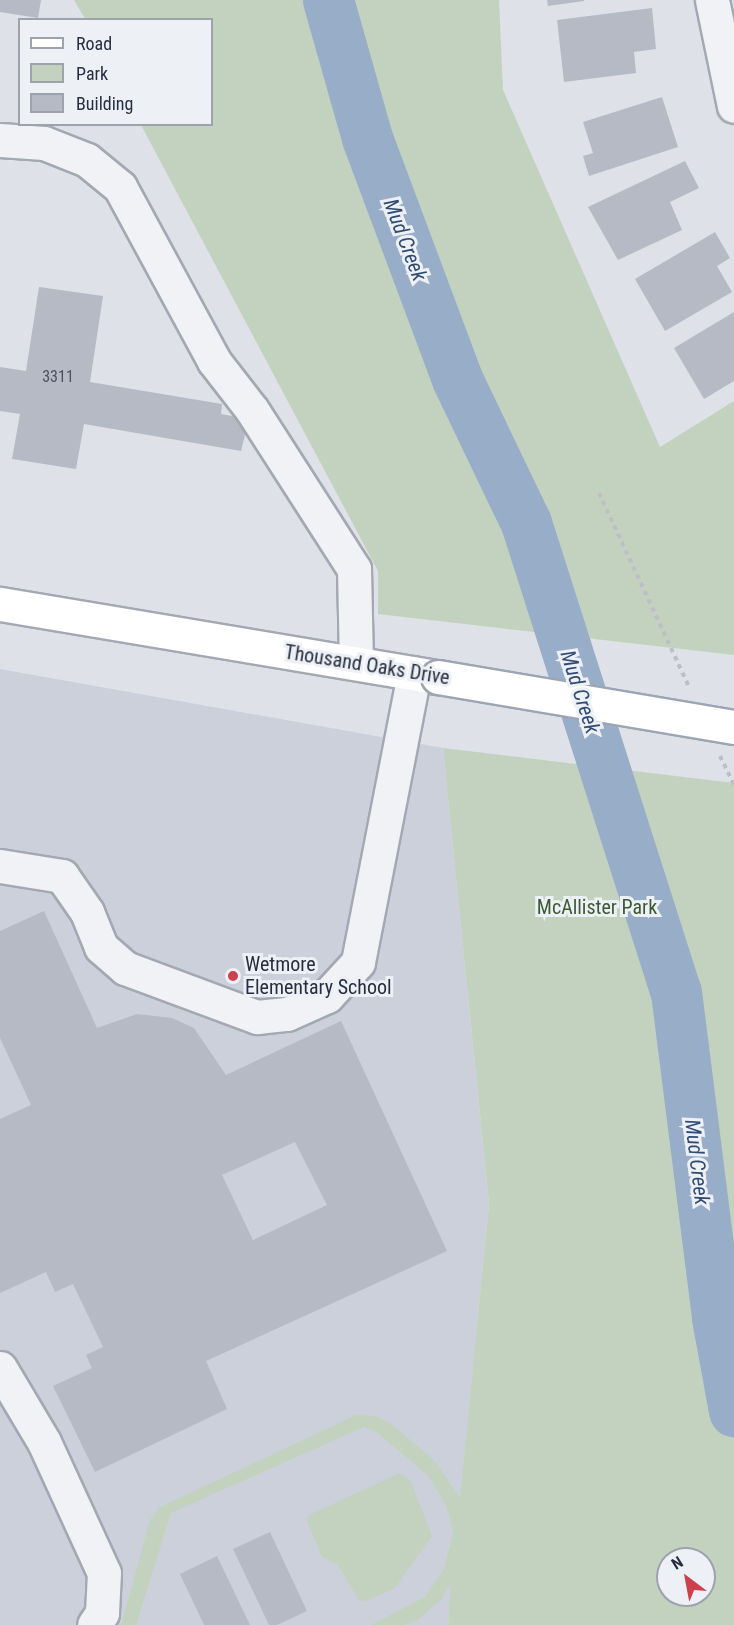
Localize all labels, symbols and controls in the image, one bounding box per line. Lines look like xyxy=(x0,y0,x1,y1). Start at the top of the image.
legend xyxy=(18,18,213,126)
text: Road xyxy=(76,33,112,54)
text: Park xyxy=(76,63,108,84)
text: Building xyxy=(76,93,133,114)
water label: Mud Creek xyxy=(378,195,432,285)
house number: 3311 xyxy=(42,367,74,387)
street label: Thousand Oaks Drive xyxy=(283,640,451,690)
water label: Mud Creek xyxy=(555,647,605,737)
park label: McAllister Park xyxy=(537,895,657,919)
place label: Wetmore Elementary School xyxy=(245,952,392,999)
marker: Wetmore Elementary School xyxy=(226,969,240,983)
water label: Mud Creek xyxy=(679,1118,715,1206)
north arrow xyxy=(656,1547,716,1607)
text: N xyxy=(668,1552,686,1574)

